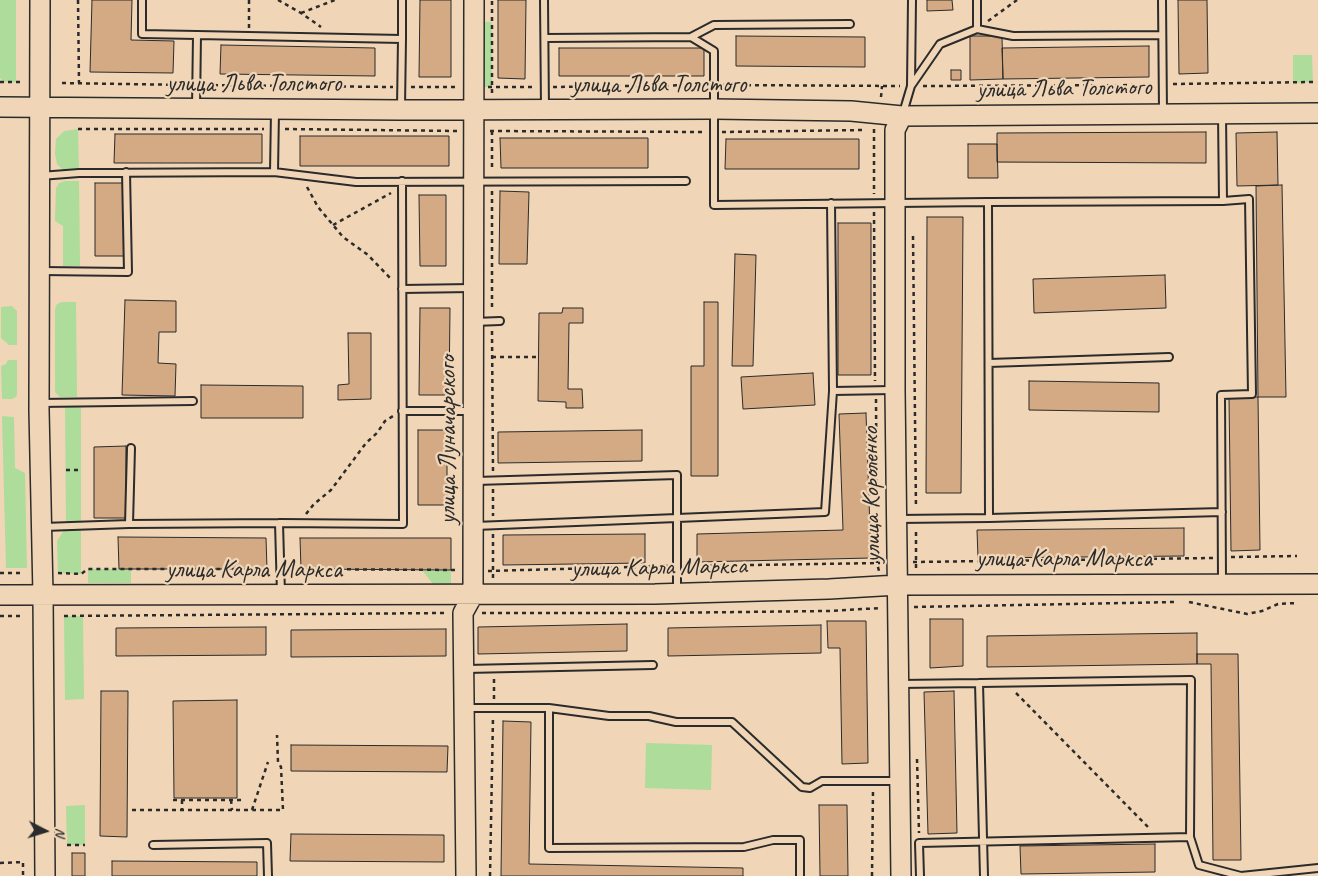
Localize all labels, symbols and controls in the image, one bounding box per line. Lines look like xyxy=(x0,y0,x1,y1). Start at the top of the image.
street label: улица Льва Толстого xyxy=(167,69,341,99)
street label: улица Льва Толстого xyxy=(572,70,746,100)
street label: улица Льва Толстого xyxy=(976,72,1152,106)
street label: улица Луначарского xyxy=(433,355,463,525)
street label: улица Короленко xyxy=(856,427,888,563)
street label: улица Карла Маркса xyxy=(976,544,1152,574)
street label: улица Карла Маркса xyxy=(571,551,747,585)
street label: улица Карла Маркса xyxy=(166,555,342,585)
north arrow xyxy=(20,806,70,856)
text: N xyxy=(52,827,69,837)

